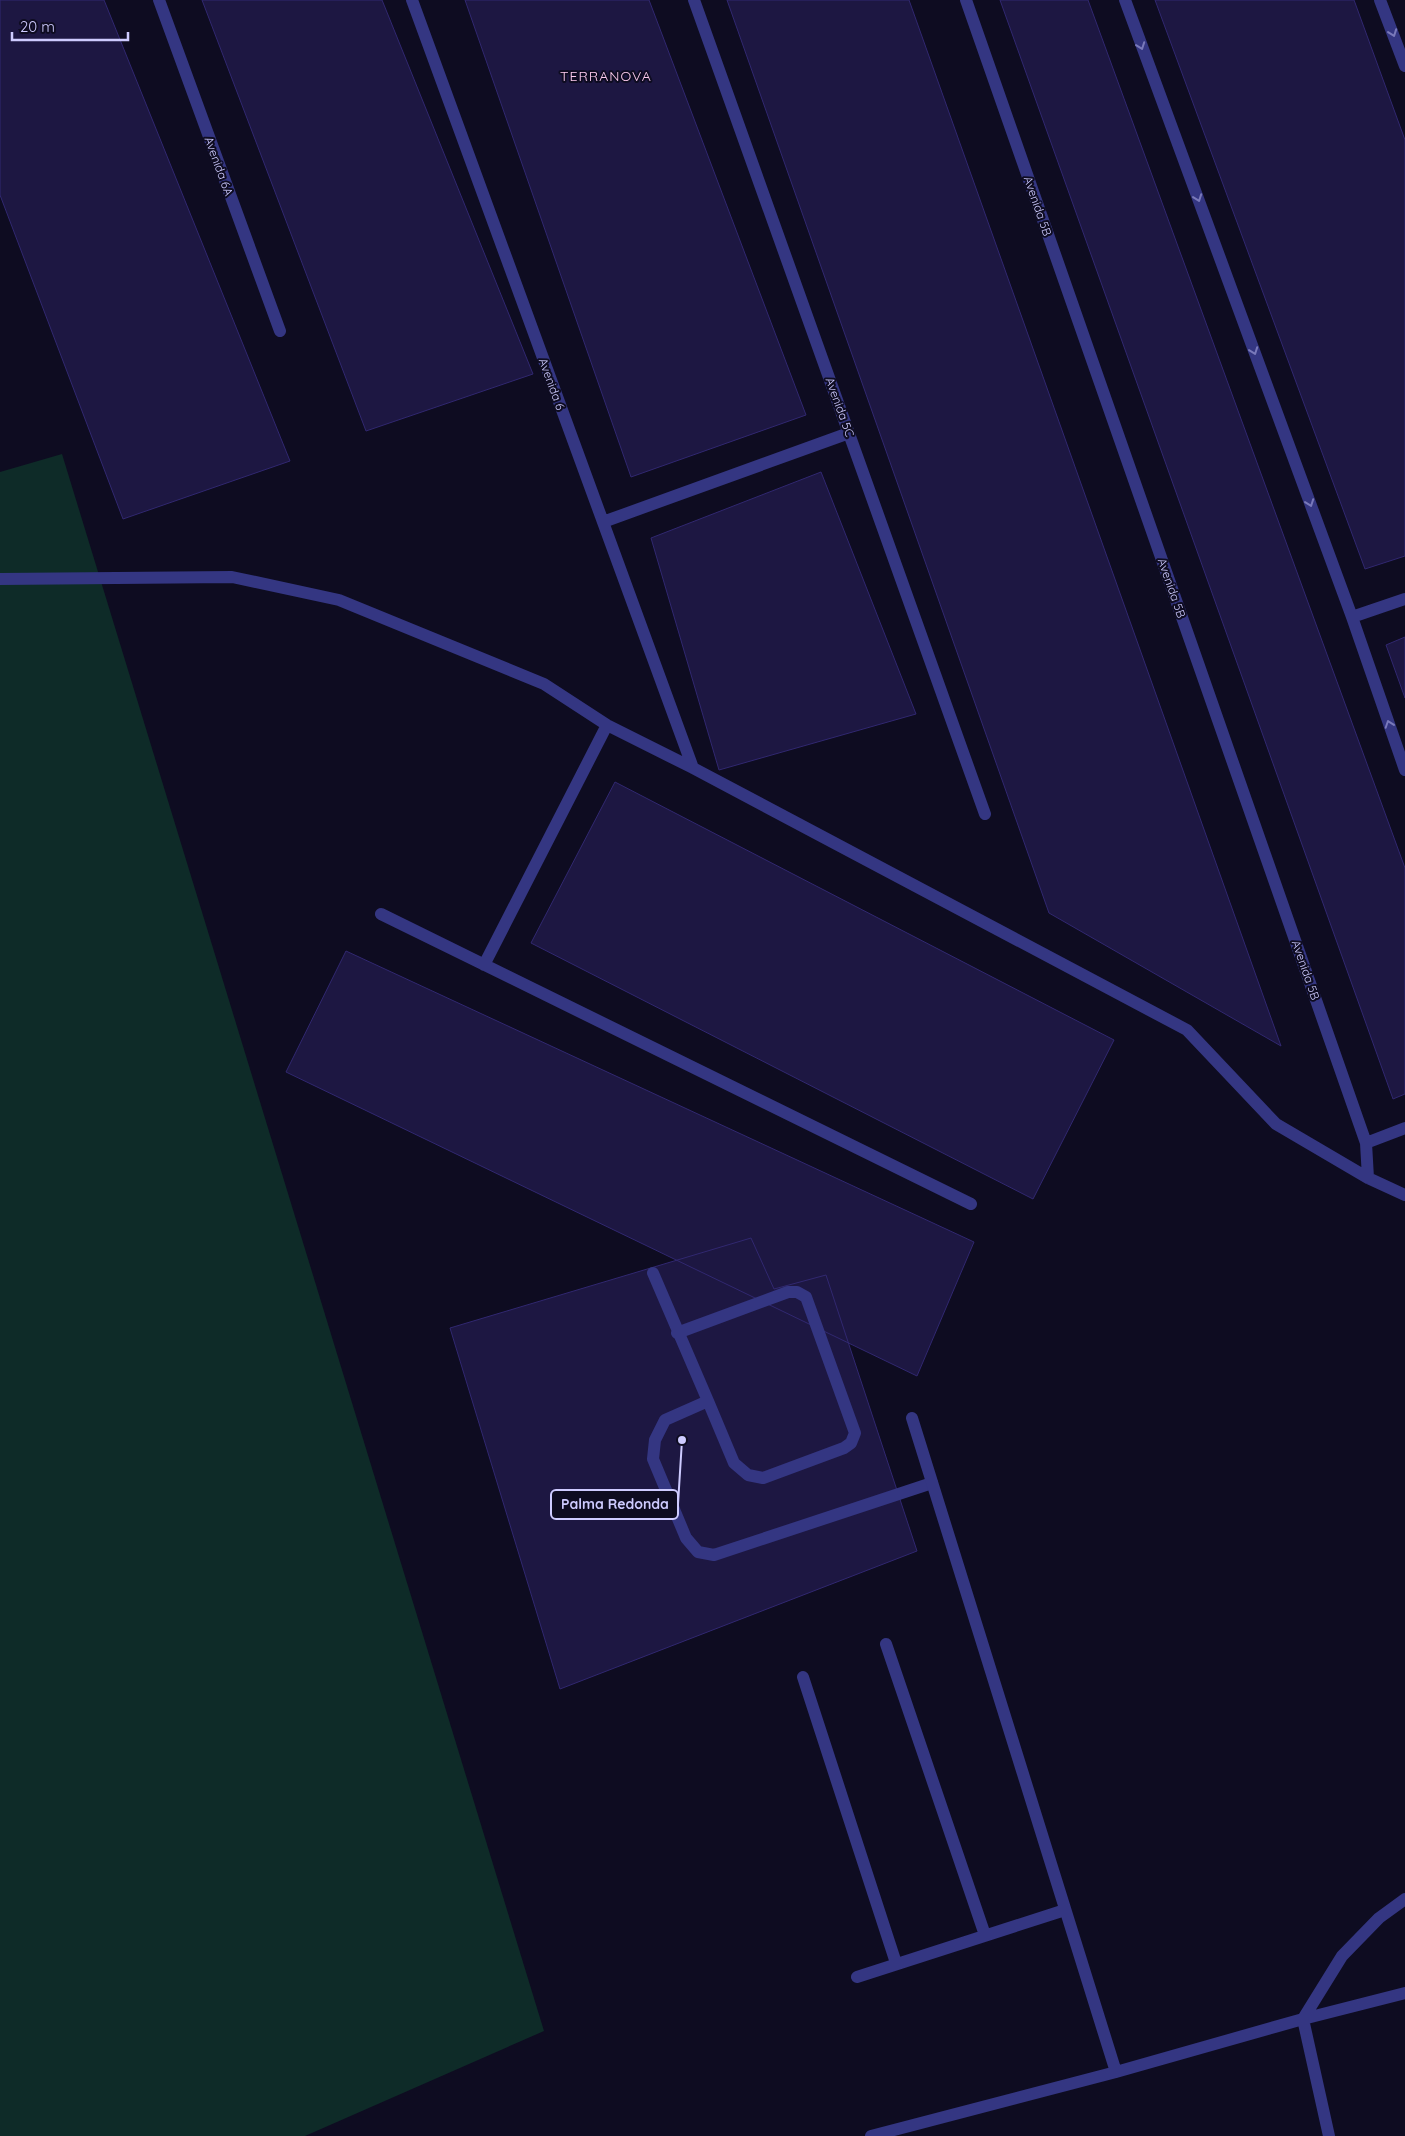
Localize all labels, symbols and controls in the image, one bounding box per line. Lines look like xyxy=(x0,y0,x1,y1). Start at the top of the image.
scale bar xyxy=(12,10,129,42)
text: 20 m xyxy=(20,17,55,36)
one-way arrow xyxy=(1387,28,1397,37)
one-way arrow xyxy=(1135,41,1145,50)
district label: TERRANOVA xyxy=(560,67,652,85)
street label: Avenida 6A xyxy=(201,134,237,198)
street label: Avenida 5B xyxy=(1021,174,1055,238)
one-way arrow xyxy=(1192,193,1202,202)
one-way arrow xyxy=(1248,346,1258,354)
street label: Avenida 6 xyxy=(536,356,569,413)
street label: Avenida 5C xyxy=(822,375,858,439)
one-way arrow xyxy=(1304,498,1314,507)
street label: Avenida 5B xyxy=(1155,556,1189,620)
one-way arrow xyxy=(1385,720,1395,729)
street label: Avenida 5B xyxy=(1289,938,1323,1002)
callout: Palma Redonda xyxy=(551,1490,678,1519)
text: Palma Redonda xyxy=(561,1495,669,1513)

